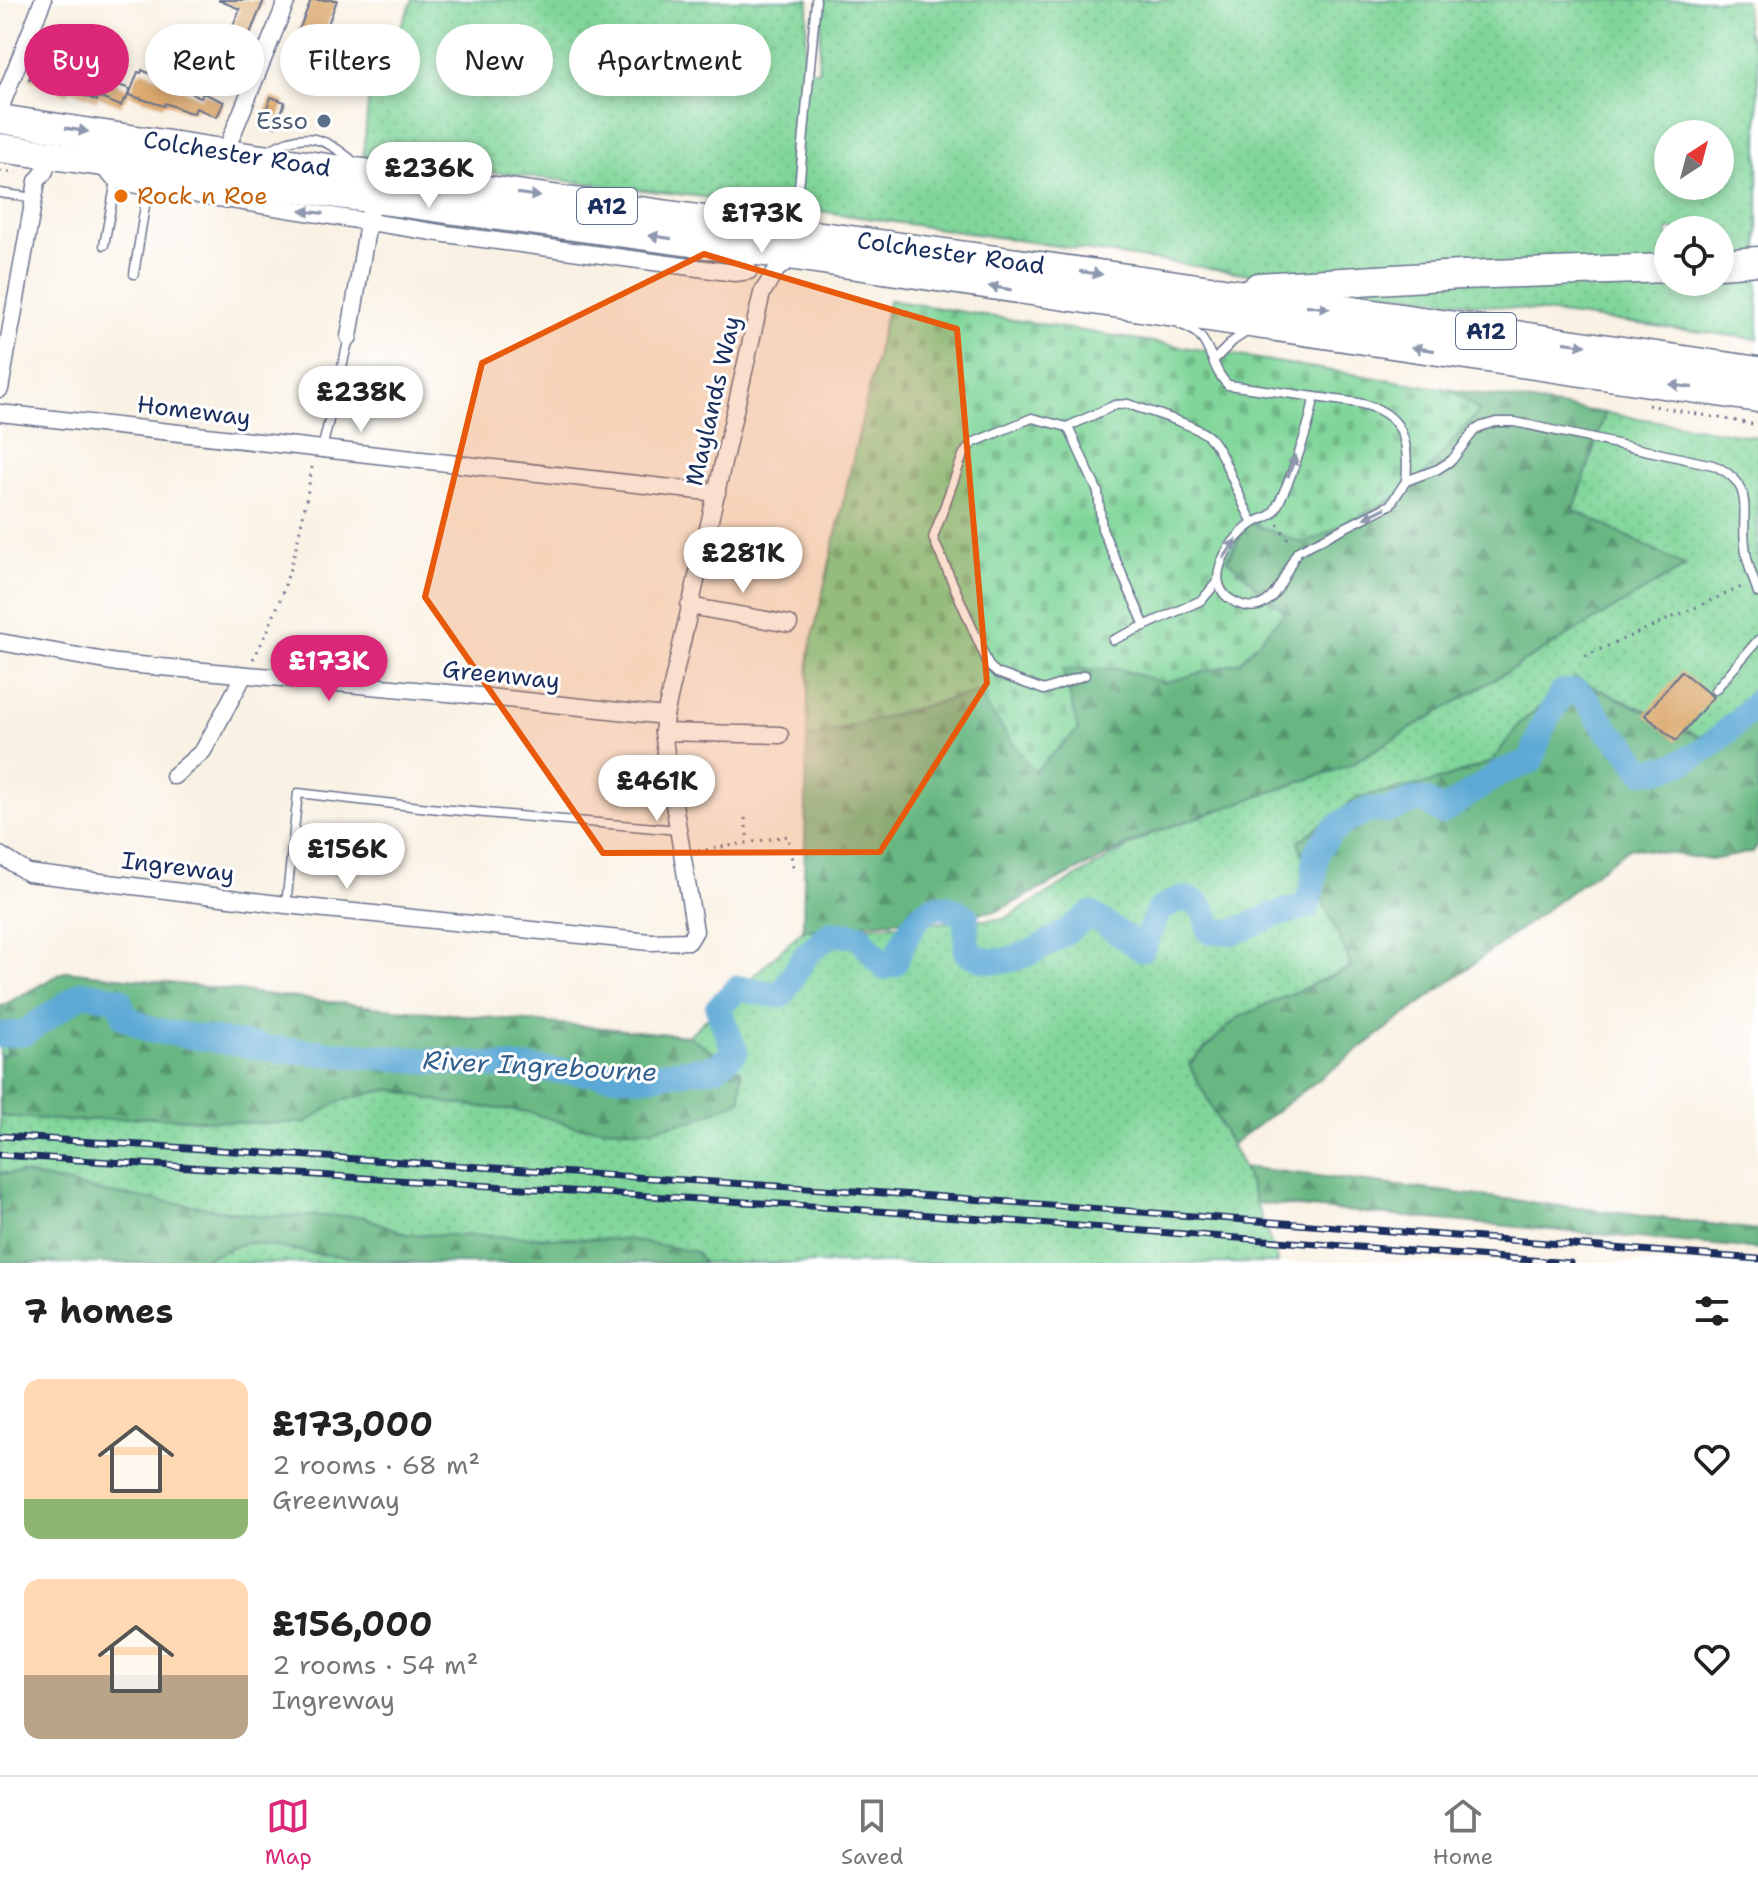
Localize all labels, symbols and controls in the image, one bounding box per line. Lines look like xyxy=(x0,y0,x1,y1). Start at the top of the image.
chip: Buy xyxy=(24,24,129,96)
chip: Rent xyxy=(145,24,264,96)
chip: Filters xyxy=(280,24,420,96)
chip: New xyxy=(436,24,553,96)
chip: Apartment xyxy=(569,24,771,96)
place label: Esso xyxy=(256,105,308,137)
marker: Esso xyxy=(315,112,333,130)
north arrow xyxy=(1654,120,1734,200)
map controls xyxy=(1654,120,1734,296)
street label: Colchester Road xyxy=(141,123,333,185)
one-way arrow xyxy=(65,124,90,137)
pin: £236K xyxy=(373,142,485,210)
text: £236K xyxy=(384,150,474,185)
place label: Rock n Roe xyxy=(137,180,268,212)
marker: Rock n Roe xyxy=(112,187,130,205)
pin: £173K xyxy=(706,187,818,255)
road number: A12 xyxy=(577,188,637,224)
one-way arrow xyxy=(517,189,542,202)
text: £173K xyxy=(722,195,802,230)
one-way arrow xyxy=(299,206,324,219)
button: locate xyxy=(1654,216,1734,296)
street label: Colchester Road xyxy=(855,224,1047,282)
one-way arrow xyxy=(647,231,672,244)
one-way arrow xyxy=(1079,267,1104,280)
one-way arrow xyxy=(988,281,1013,293)
one-way arrow xyxy=(1306,301,1331,314)
street label: Maylands Way xyxy=(678,313,748,489)
road number: A12 xyxy=(1456,313,1516,349)
one-way arrow xyxy=(1563,338,1588,351)
one-way arrow xyxy=(1411,342,1436,355)
pin: £238K xyxy=(305,366,417,434)
text: £238K xyxy=(316,374,406,409)
one-way arrow xyxy=(1668,379,1693,392)
street label: Homeway xyxy=(135,388,253,434)
one-way arrow xyxy=(1286,454,1299,478)
one-way arrow xyxy=(1363,506,1386,520)
pin: £281K xyxy=(687,527,799,595)
text: £281K xyxy=(702,535,784,570)
one-way arrow xyxy=(1222,539,1237,560)
pin: £173K xyxy=(273,635,385,703)
text: £173K xyxy=(289,643,369,678)
street label: Greenway xyxy=(441,653,561,697)
pin: £461K xyxy=(601,755,713,823)
text: £461K xyxy=(616,763,698,798)
pin: £156K xyxy=(291,823,403,891)
text: £156K xyxy=(307,831,387,866)
street label: Ingreway xyxy=(120,844,236,890)
water label: River Ingrebourne xyxy=(422,1042,658,1089)
text: 7 homes xyxy=(24,1288,173,1334)
icon: filters xyxy=(1690,1289,1734,1333)
text: £173,000 xyxy=(272,1401,433,1447)
icon: home xyxy=(88,1411,184,1507)
icon: heart xyxy=(1690,1437,1734,1481)
text: 2 rooms · 68 m² xyxy=(272,1447,480,1482)
text: Greenway xyxy=(272,1482,400,1517)
text: £156,000 xyxy=(272,1601,433,1647)
icon: home xyxy=(88,1611,184,1707)
icon: heart xyxy=(1690,1637,1734,1681)
text: 2 rooms · 54 m² xyxy=(272,1647,478,1682)
text: Ingreway xyxy=(272,1682,395,1717)
tab: Map xyxy=(265,1794,312,1871)
tab: Saved xyxy=(841,1794,904,1871)
tab: Home xyxy=(1433,1794,1493,1871)

